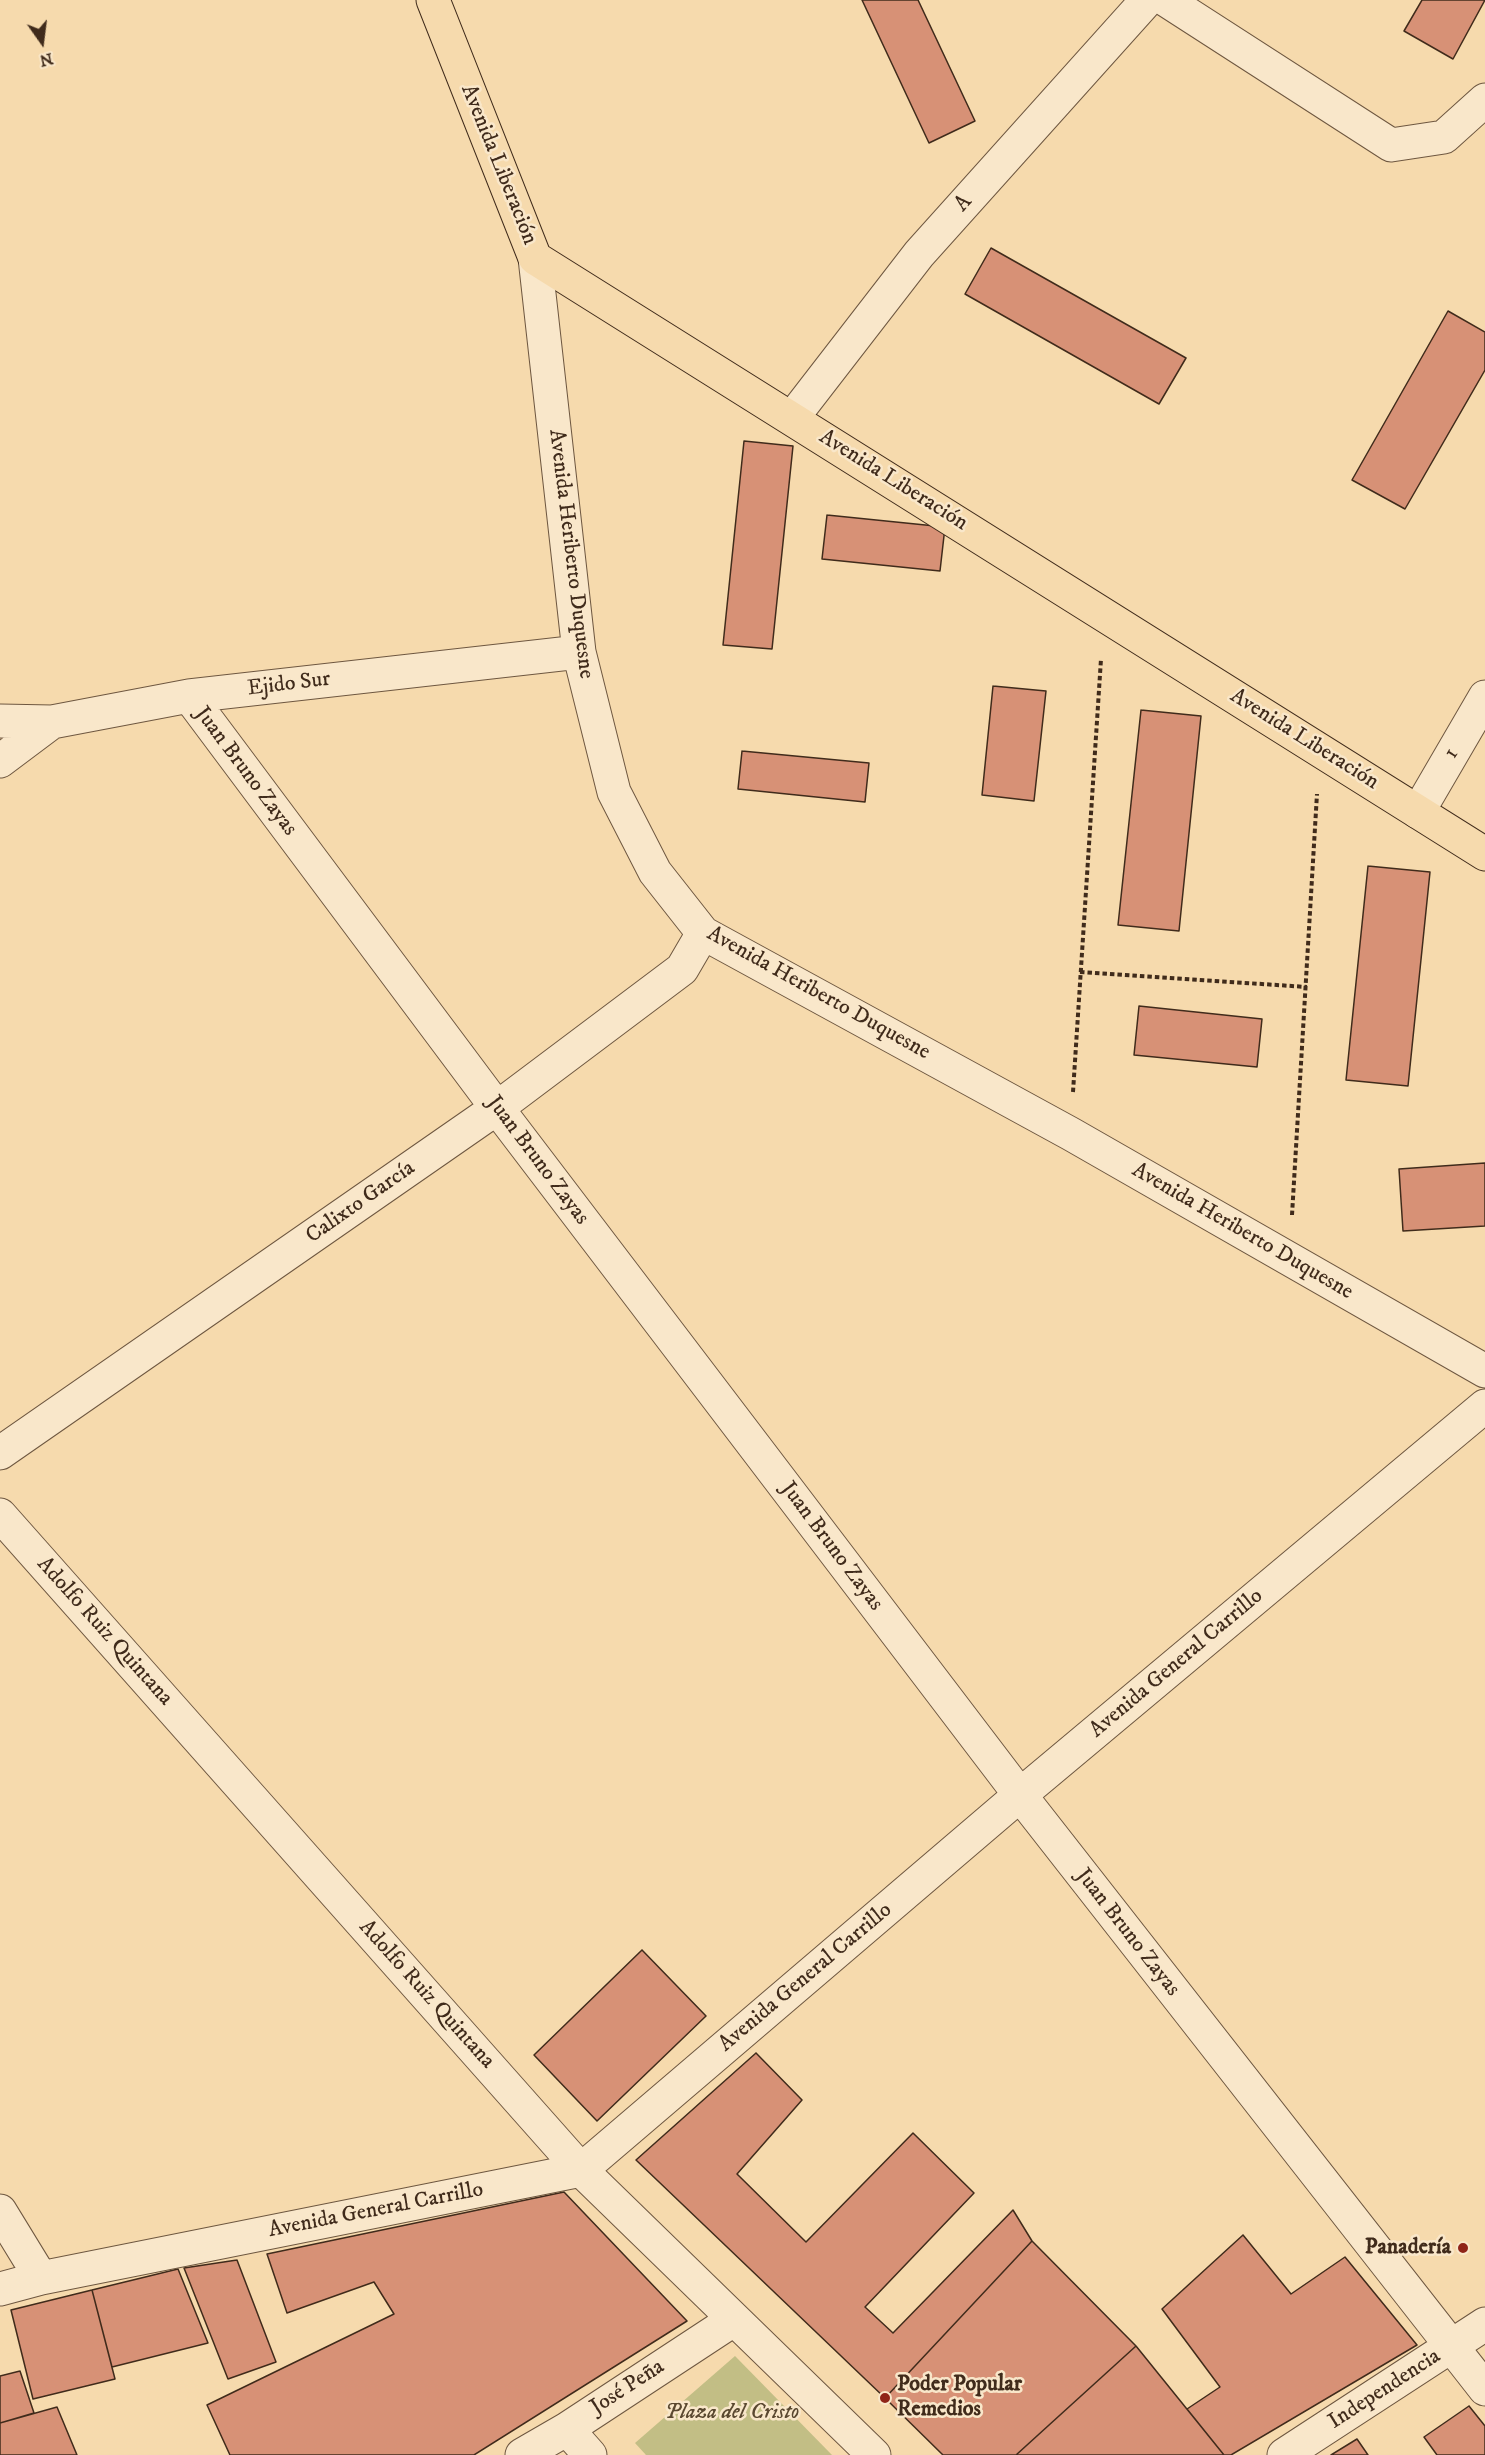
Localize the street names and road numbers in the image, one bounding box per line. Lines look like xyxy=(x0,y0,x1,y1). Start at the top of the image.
street label: Avenida Liberación xyxy=(454,81,542,249)
street label: A xyxy=(950,190,978,218)
street label: Avenida Liberación xyxy=(814,425,972,537)
street label: Avenida Heriberto Duquesne xyxy=(542,428,598,680)
street label: Ejido Sur xyxy=(246,667,332,703)
street label: Avenida Liberación xyxy=(1225,684,1383,796)
street label: Juan Bruno Zayas xyxy=(188,702,302,842)
street label: 1 xyxy=(1439,744,1465,764)
street label: Avenida Heriberto Duquesne xyxy=(702,922,934,1066)
street label: Juan Bruno Zayas xyxy=(480,1091,594,1231)
street label: Calixto García xyxy=(301,1156,421,1250)
street label: Avenida Heriberto Duquesne xyxy=(1127,1158,1357,1306)
street label: Juan Bruno Zayas xyxy=(774,1477,888,1617)
street label: Adolfo Ruiz Quintana xyxy=(30,1552,178,1712)
street label: Avenida General Carrillo xyxy=(1085,1584,1269,1744)
street label: Juan Bruno Zayas xyxy=(1069,1864,1185,2002)
street label: Avenida General Carrillo xyxy=(714,1898,898,2058)
street label: Adolfo Ruiz Quintana xyxy=(352,1915,500,2075)
street label: Avenida General Carrillo xyxy=(266,2177,486,2245)
street label: Independencia xyxy=(1324,2344,1446,2436)
street label: José Peña xyxy=(586,2354,670,2422)

